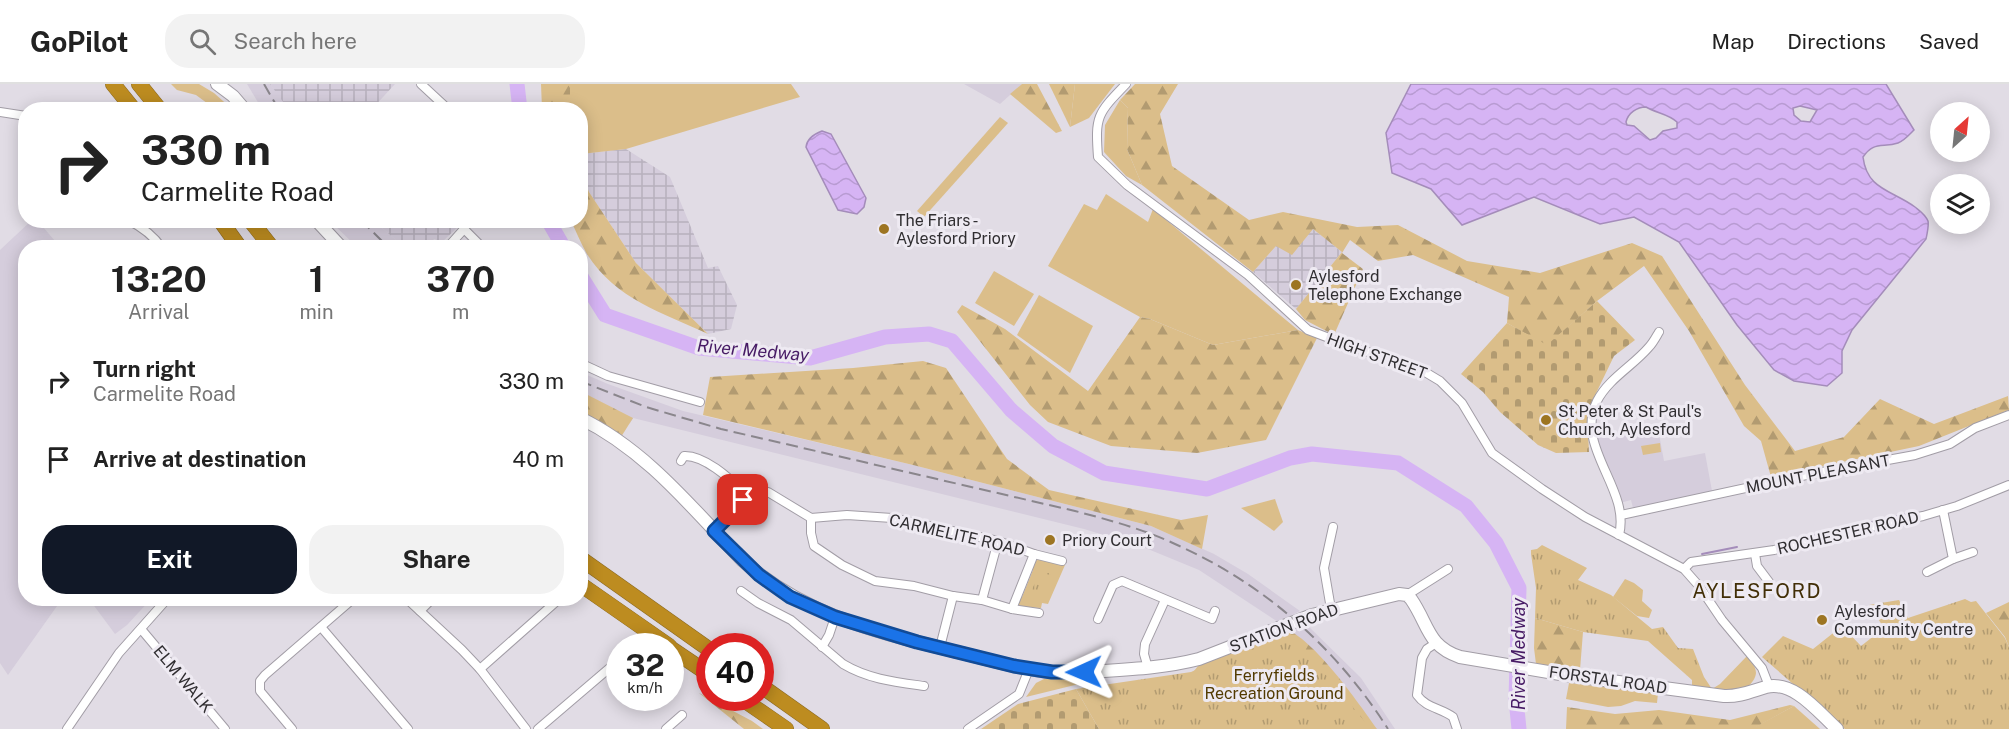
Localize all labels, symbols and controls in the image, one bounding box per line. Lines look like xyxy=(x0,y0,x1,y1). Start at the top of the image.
search box xyxy=(165,14,585,68)
text: GoPilot xyxy=(30,25,129,58)
icon: search xyxy=(186,25,219,58)
text: Search here xyxy=(234,28,357,54)
text: Map xyxy=(1712,29,1754,54)
text: Directions xyxy=(1787,29,1886,54)
text: Saved xyxy=(1919,29,1979,54)
north arrow xyxy=(1930,102,1990,162)
map controls xyxy=(1930,102,1990,234)
text: 330 m xyxy=(141,125,271,174)
icon: right xyxy=(42,126,120,204)
button: layers xyxy=(1930,174,1990,234)
text: Carmelite Road xyxy=(141,175,334,207)
place label: The Friars - Aylesford Priory xyxy=(896,211,1016,248)
marker: The Friars - Aylesford Priory xyxy=(877,222,891,236)
text: 13:20 xyxy=(111,258,207,300)
text: 1 xyxy=(309,258,324,300)
text: 370 xyxy=(426,258,495,300)
place label: Aylesford Telephone Exchange xyxy=(1308,267,1462,304)
marker: Aylesford Telephone Exchange xyxy=(1289,278,1303,292)
text: Arrival xyxy=(128,300,190,324)
text: min xyxy=(300,300,333,324)
text: m xyxy=(452,300,469,324)
street label: HIGH STREET xyxy=(1324,329,1430,383)
water label: River Medway xyxy=(696,335,811,365)
text: Turn right xyxy=(93,356,196,382)
icon: right xyxy=(42,365,75,398)
text: 330 m xyxy=(499,368,564,394)
text: Carmelite Road xyxy=(93,382,236,406)
place label: St Peter & St Paul's Church, Aylesford xyxy=(1558,402,1702,439)
marker: St Peter & St Paul's Church, Aylesford xyxy=(1539,413,1553,427)
icon: arrive xyxy=(42,443,75,476)
text: Arrive at destination xyxy=(93,446,306,472)
text: 40 m xyxy=(512,446,564,472)
street label: MOUNT PLEASANT xyxy=(1744,451,1892,497)
pin xyxy=(717,474,768,525)
icon: arrive xyxy=(726,483,759,516)
street label: ROCHESTER ROAD xyxy=(1775,507,1921,559)
street label: CARMELITE ROAD xyxy=(887,510,1027,560)
button: Exit xyxy=(42,525,297,594)
button: Share xyxy=(309,525,564,594)
place label: Priory Court xyxy=(1062,531,1152,550)
marker: Priory Court xyxy=(1043,533,1057,547)
district label: AYLESFORD xyxy=(1692,579,1822,603)
water label: River Medway xyxy=(1508,597,1529,710)
street label: STATION ROAD xyxy=(1227,599,1341,657)
place label: Aylesford Community Centre xyxy=(1834,602,1973,639)
marker: Aylesford Community Centre xyxy=(1815,613,1829,627)
speed limit sign: 40 xyxy=(696,633,774,711)
position arrow xyxy=(1052,640,1116,704)
street label: ELM WALK xyxy=(149,642,217,717)
text: 32 xyxy=(625,647,665,683)
street label: FORSTAL ROAD xyxy=(1548,662,1668,698)
park label: Ferryfields Recreation Ground xyxy=(1204,666,1344,703)
text: km/h xyxy=(627,679,663,696)

